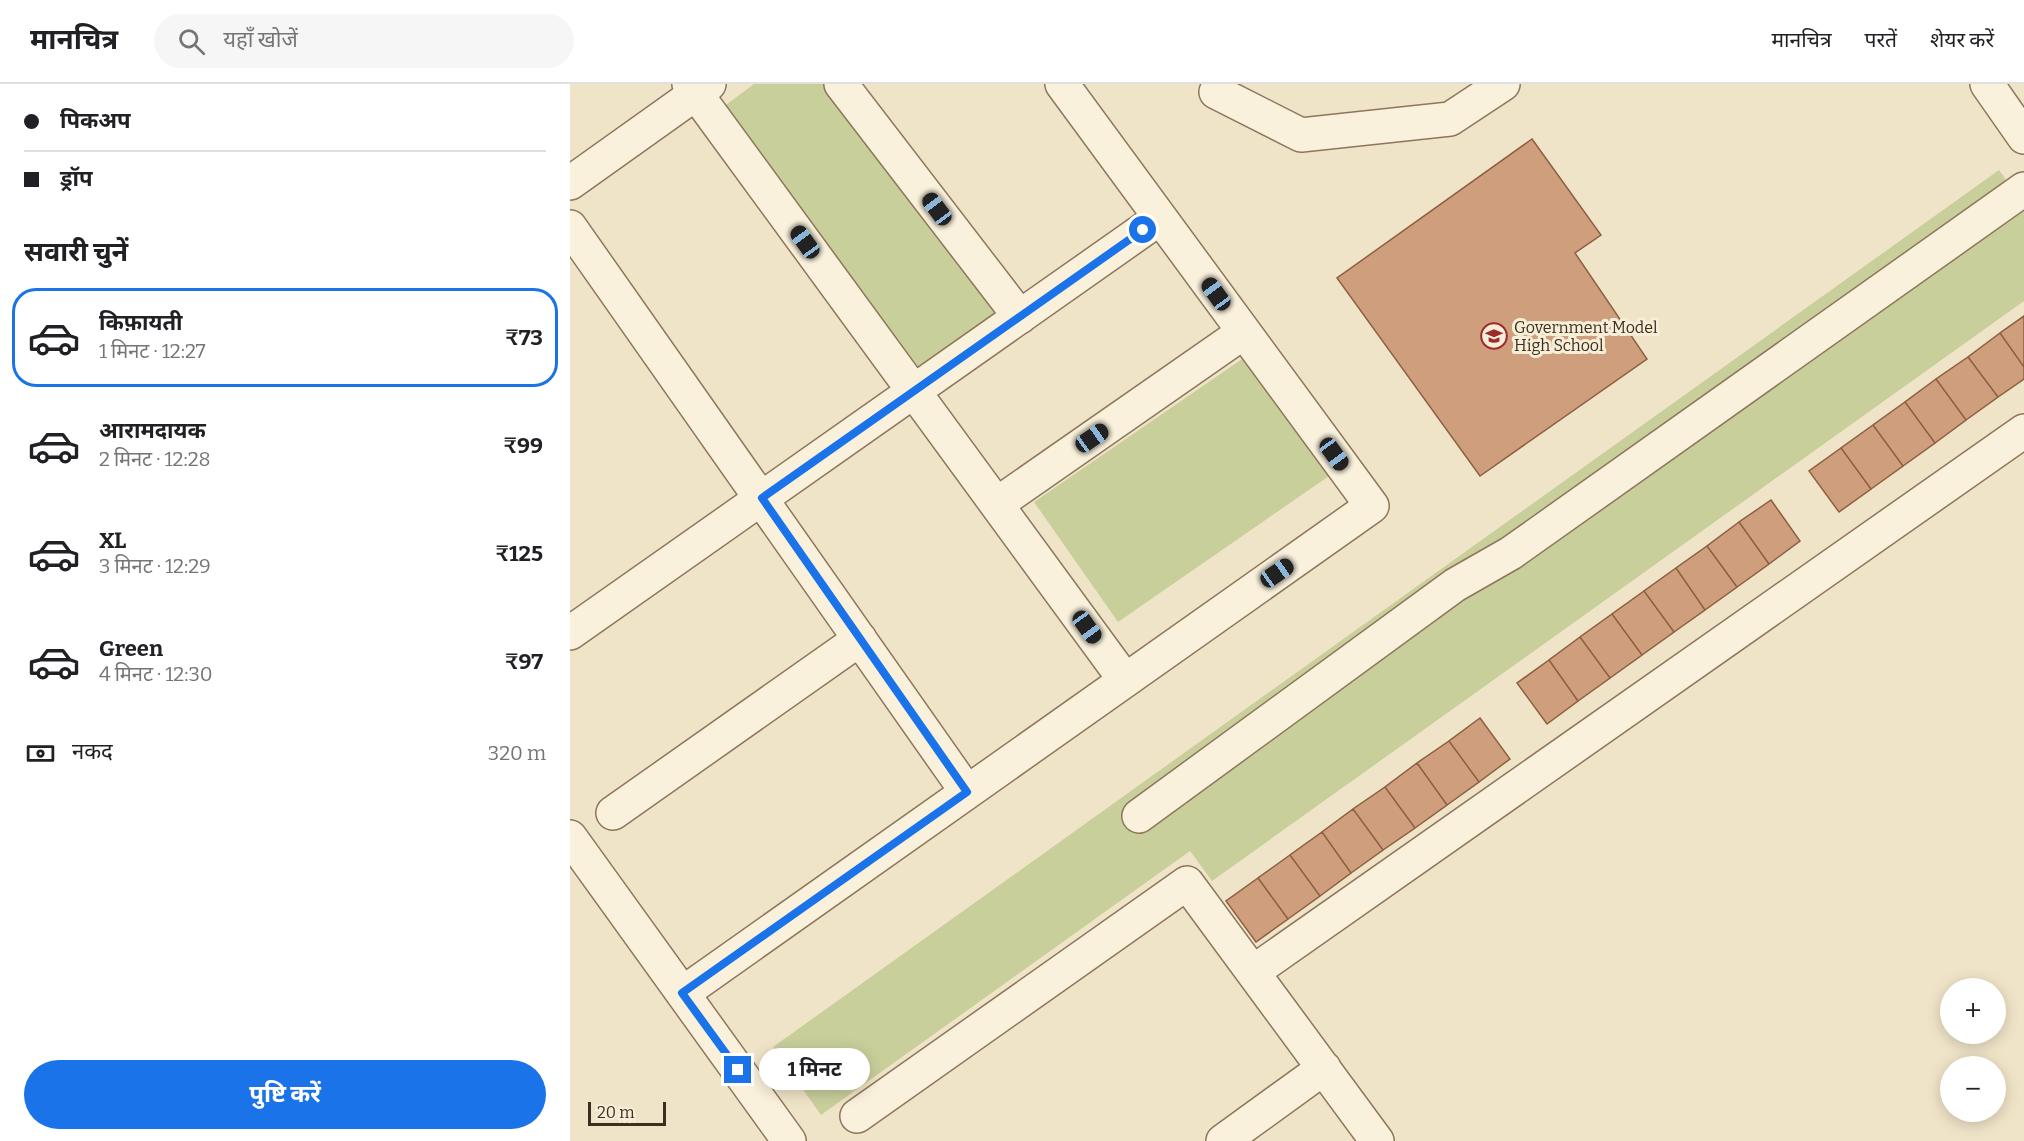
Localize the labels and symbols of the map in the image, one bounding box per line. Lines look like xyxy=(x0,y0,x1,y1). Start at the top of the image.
car xyxy=(919,189,955,229)
route start xyxy=(1129,216,1156,243)
car xyxy=(787,222,823,262)
car xyxy=(1198,274,1234,314)
place label: Government Model High School xyxy=(1514,318,1658,355)
school or university icon: Government Model High School xyxy=(1479,321,1509,351)
car xyxy=(1072,420,1112,456)
car xyxy=(1316,434,1352,474)
car xyxy=(1257,555,1297,591)
car xyxy=(1069,607,1105,647)
callout: 1 मिनट xyxy=(759,1049,870,1091)
route end xyxy=(724,1056,751,1083)
scale bar xyxy=(588,1099,666,1126)

